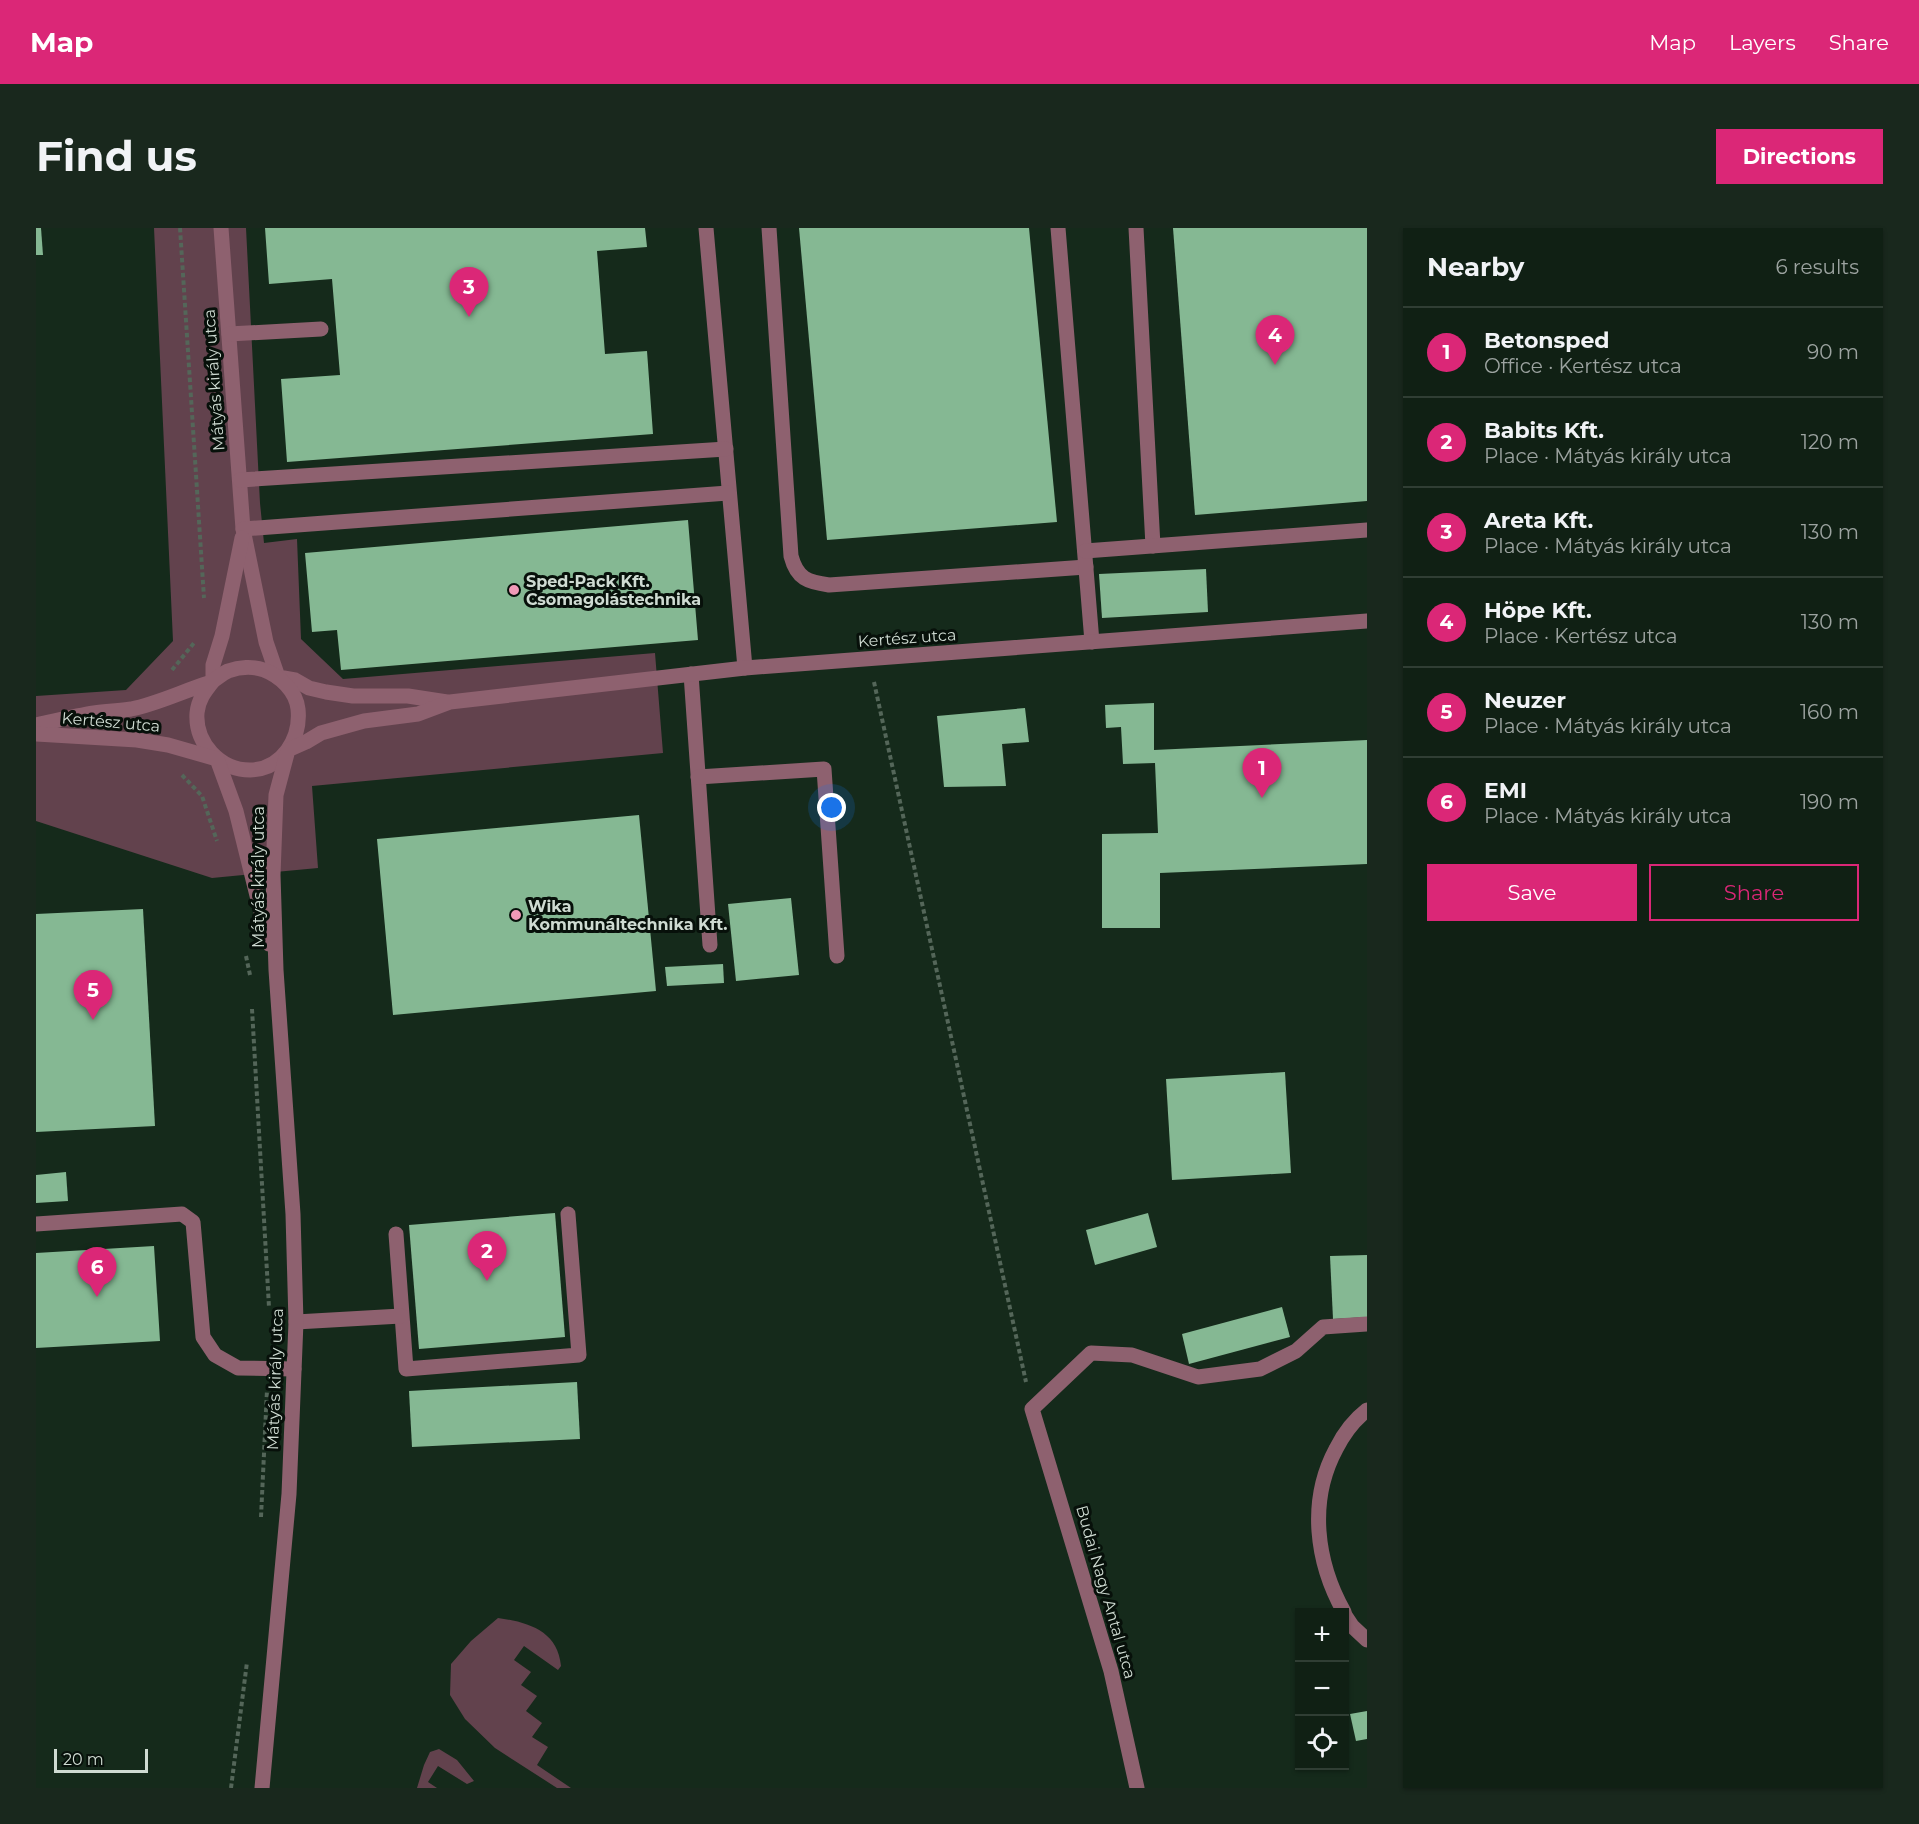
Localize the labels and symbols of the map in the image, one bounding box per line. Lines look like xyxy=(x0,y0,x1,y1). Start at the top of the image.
pin: 3 xyxy=(450,268,488,317)
street label: Mátyás király utca xyxy=(200,309,228,451)
pin: 4 xyxy=(1256,316,1294,365)
place label: Sped-Pack Kft. Csomagolástechnika xyxy=(526,572,701,609)
marker: Sped-Pack Kft. Csomagolástechnika xyxy=(507,583,521,597)
street label: Kertész utca xyxy=(857,625,957,651)
street label: Kertész utca xyxy=(61,708,161,736)
pin: 1 xyxy=(1242,748,1282,798)
your location xyxy=(817,793,846,822)
street label: Mátyás király utca xyxy=(249,806,268,948)
place label: Wika Kommunáltechnika Kft. xyxy=(528,897,727,934)
marker: Wika Kommunáltechnika Kft. xyxy=(509,908,523,922)
pin: 5 xyxy=(74,970,112,1020)
pin: 2 xyxy=(468,1232,506,1281)
pin: 6 xyxy=(78,1248,116,1297)
street label: Mátyás király utca xyxy=(263,1308,287,1450)
street label: Budai Nagy Antal utca xyxy=(1072,1503,1140,1681)
scale bar xyxy=(54,1746,148,1774)

